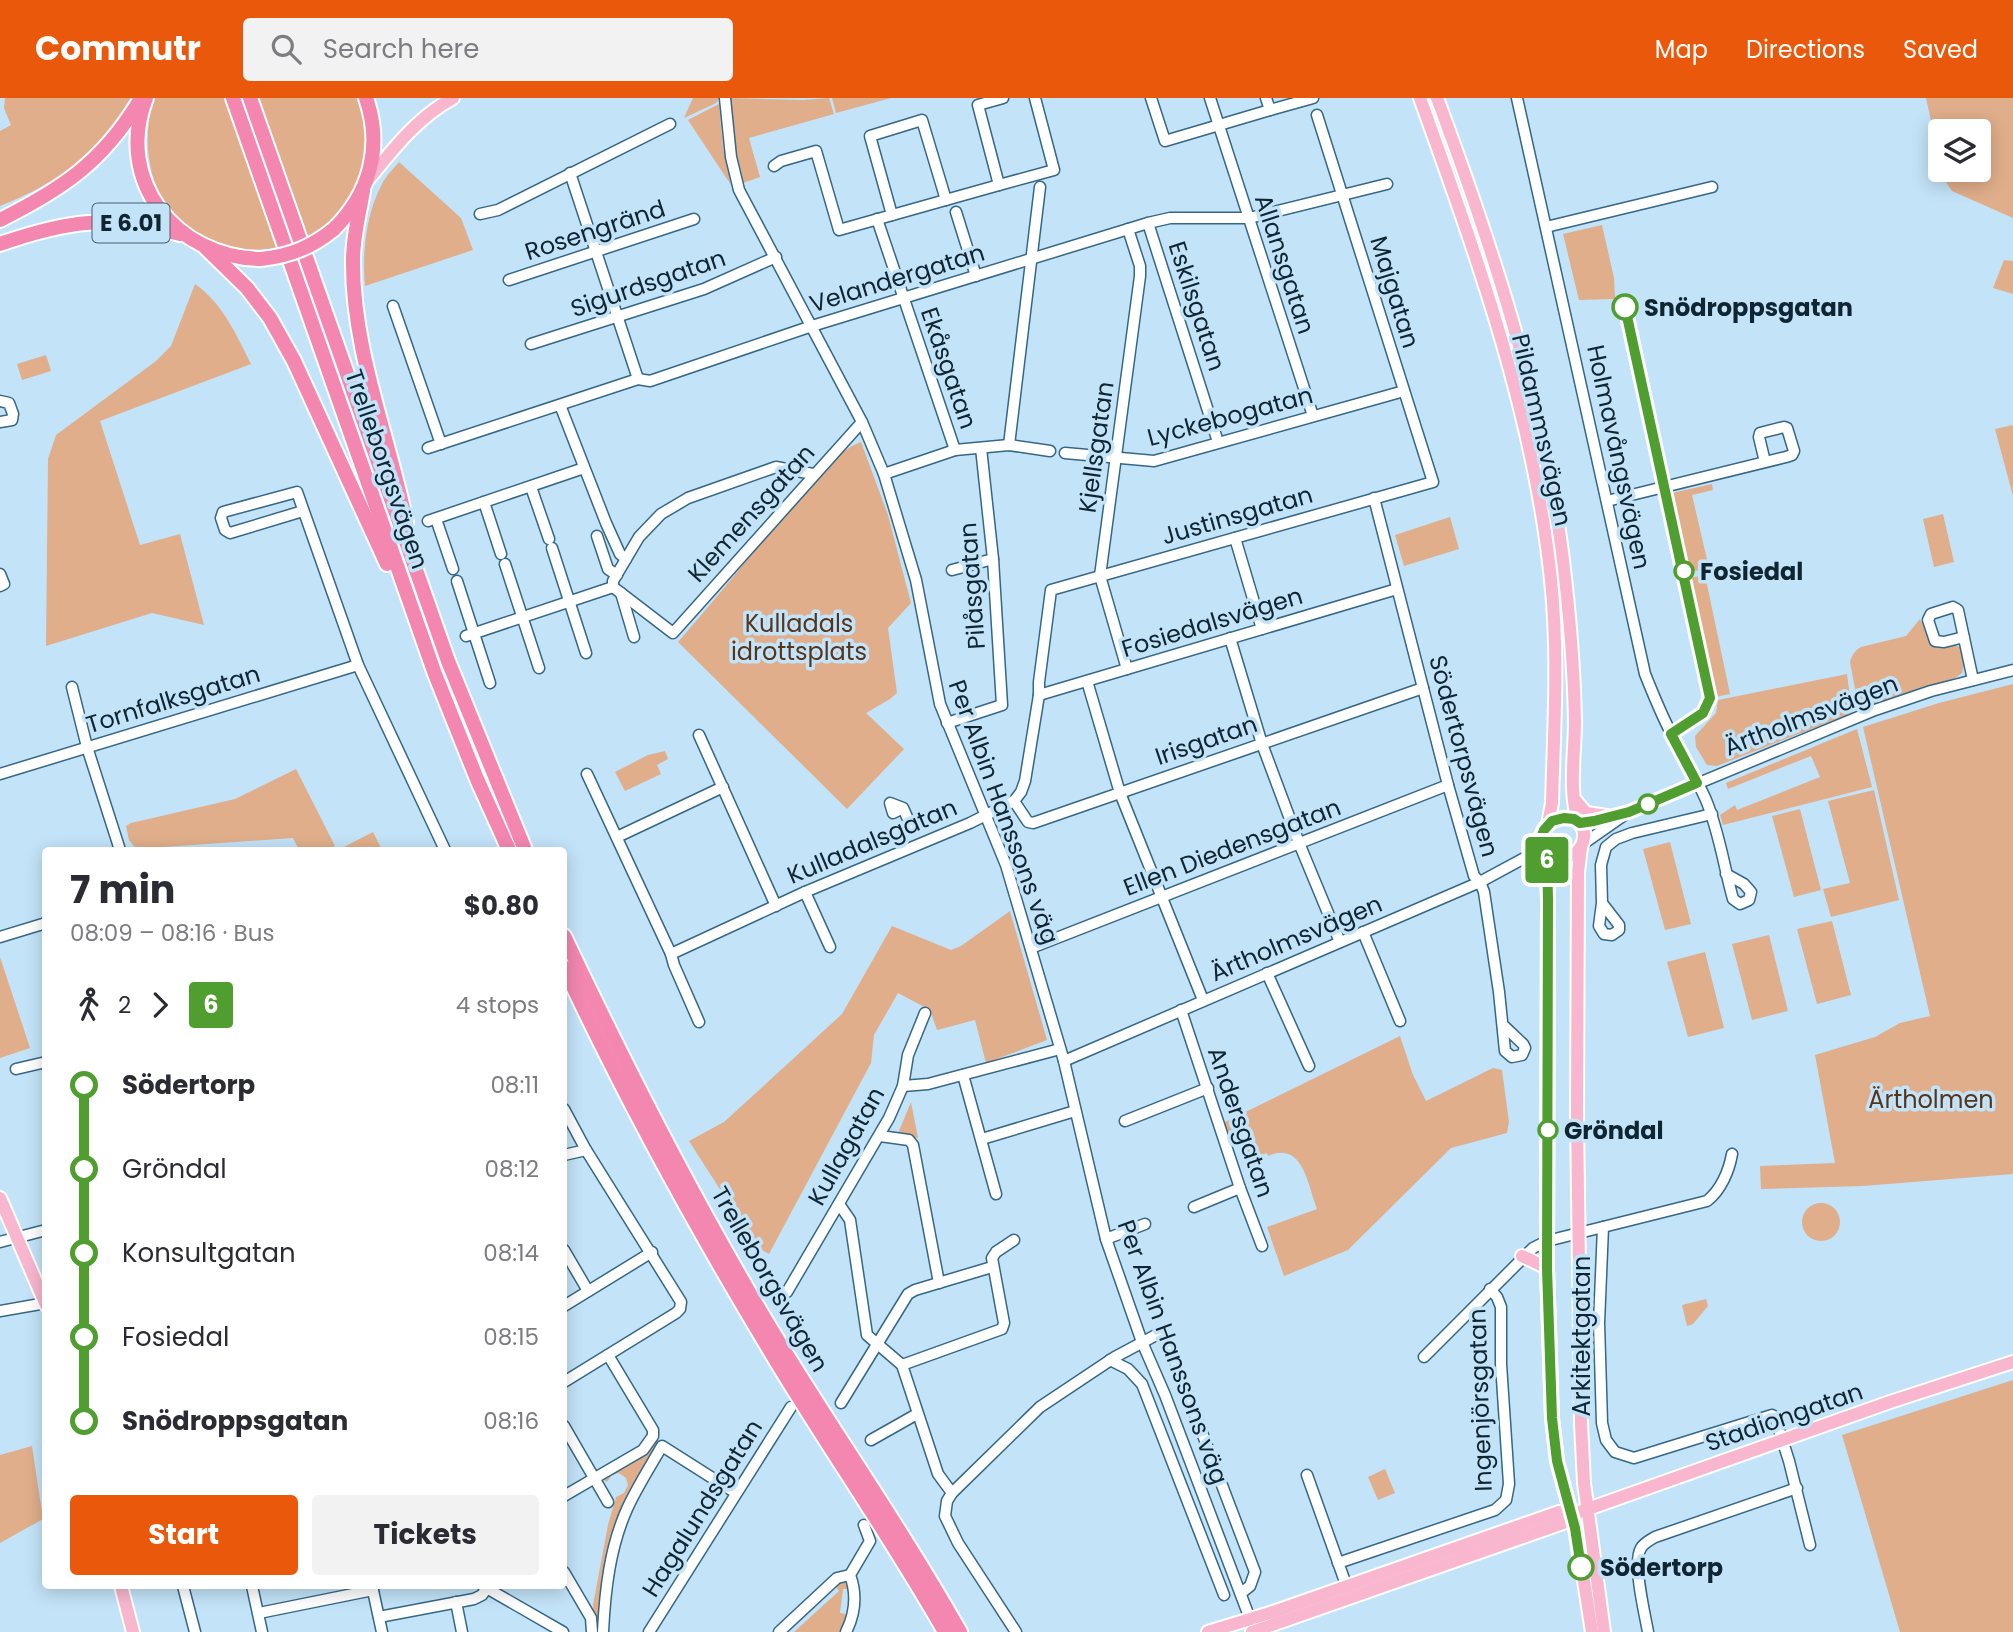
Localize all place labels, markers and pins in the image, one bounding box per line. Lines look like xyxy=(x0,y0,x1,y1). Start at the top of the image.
place label: Snödroppsgatan xyxy=(1644,291,1853,324)
marker: Snödroppsgatan xyxy=(1612,294,1638,320)
place label: Fosiedal xyxy=(1700,555,1803,588)
marker: Fosiedal xyxy=(1674,561,1694,581)
unlabelled marker xyxy=(1638,794,1658,814)
place label: Gröndal xyxy=(1564,1114,1664,1147)
marker: Gröndal xyxy=(1538,1120,1558,1140)
place label: Södertorp xyxy=(1600,1551,1723,1584)
marker: Södertorp xyxy=(1568,1554,1594,1580)

